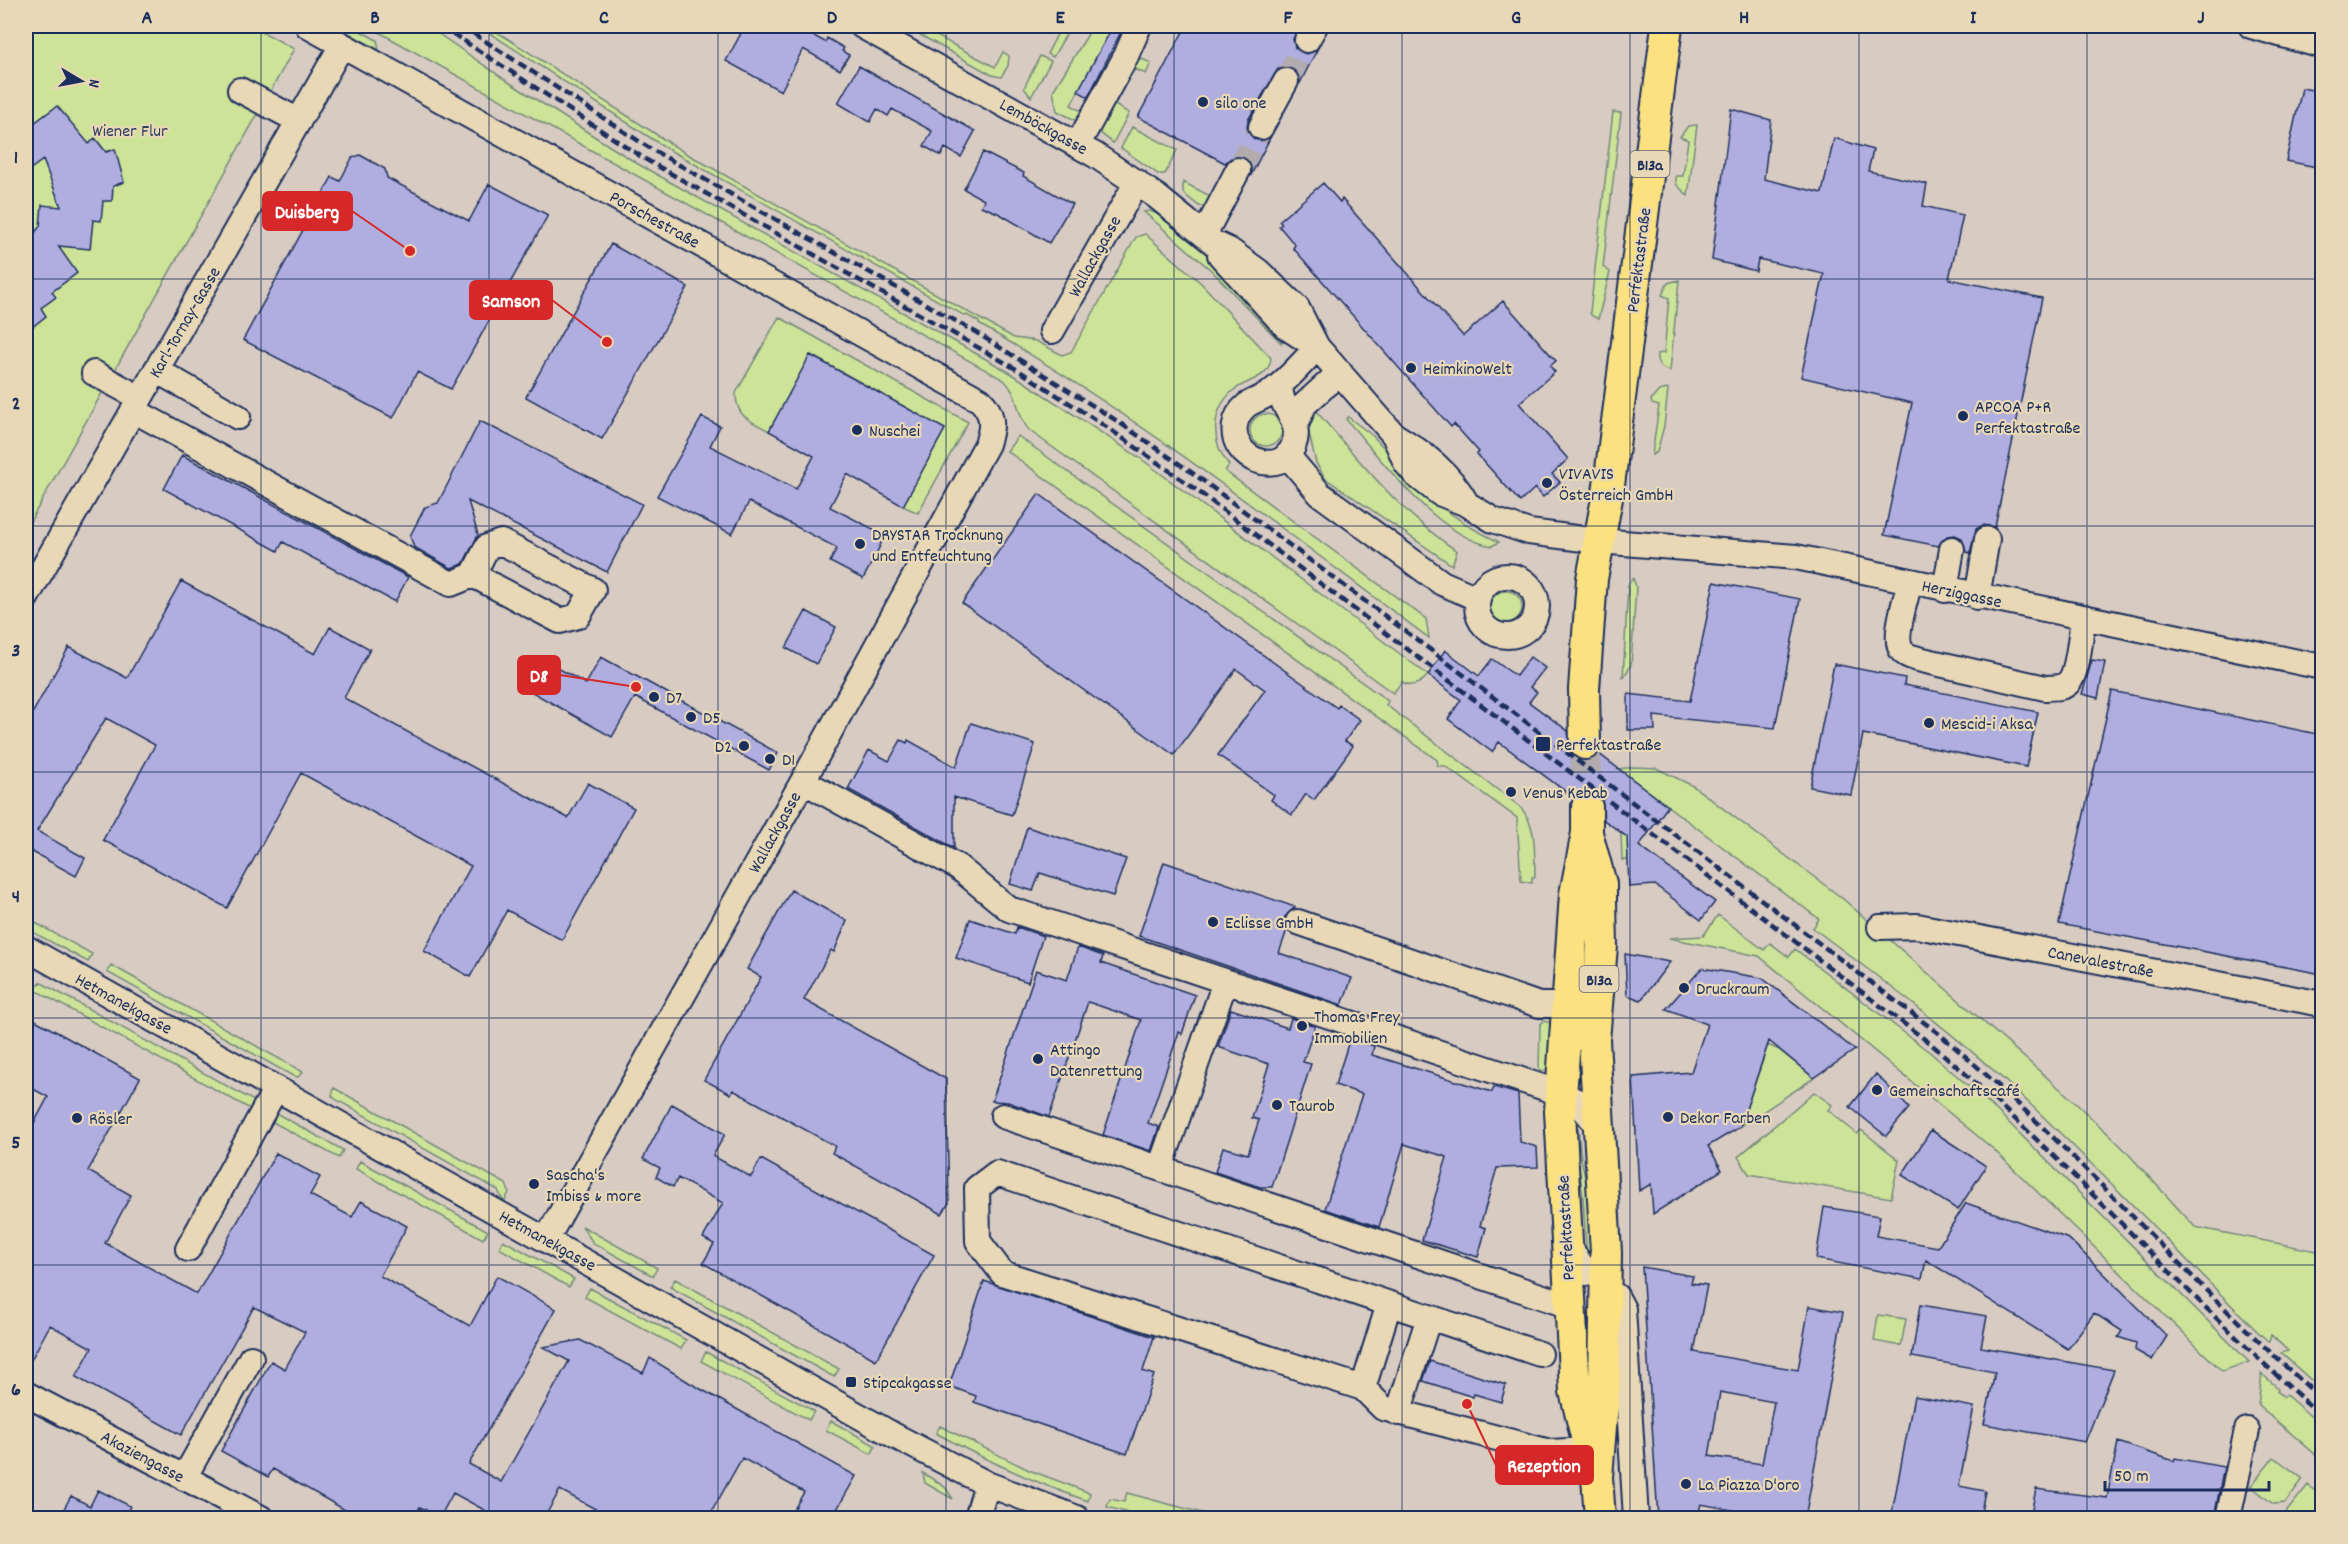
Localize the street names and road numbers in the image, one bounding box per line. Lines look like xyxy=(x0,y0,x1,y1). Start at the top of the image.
street label: Lemböckgasse xyxy=(994,94,1092,163)
road number: B13a xyxy=(1630,151,1670,177)
street label: Porschestraße xyxy=(604,186,703,256)
street label: Perfektastraße xyxy=(1622,206,1659,314)
street label: Wallackgasse xyxy=(1063,212,1129,303)
street label: Karl-Tornay-Gasse xyxy=(144,263,228,384)
street label: Herziggasse xyxy=(1919,575,2004,616)
street label: Wallackgasse xyxy=(743,788,809,879)
street label: Canevalestraße xyxy=(2045,941,2156,986)
road number: B13a xyxy=(1580,966,1618,992)
street label: Hetmanekgasse xyxy=(70,968,176,1042)
street label: Perfektastraße xyxy=(1552,1175,1583,1281)
street label: Hetmanekgasse xyxy=(494,1205,600,1279)
street label: Akaziengasse xyxy=(96,1426,188,1491)

